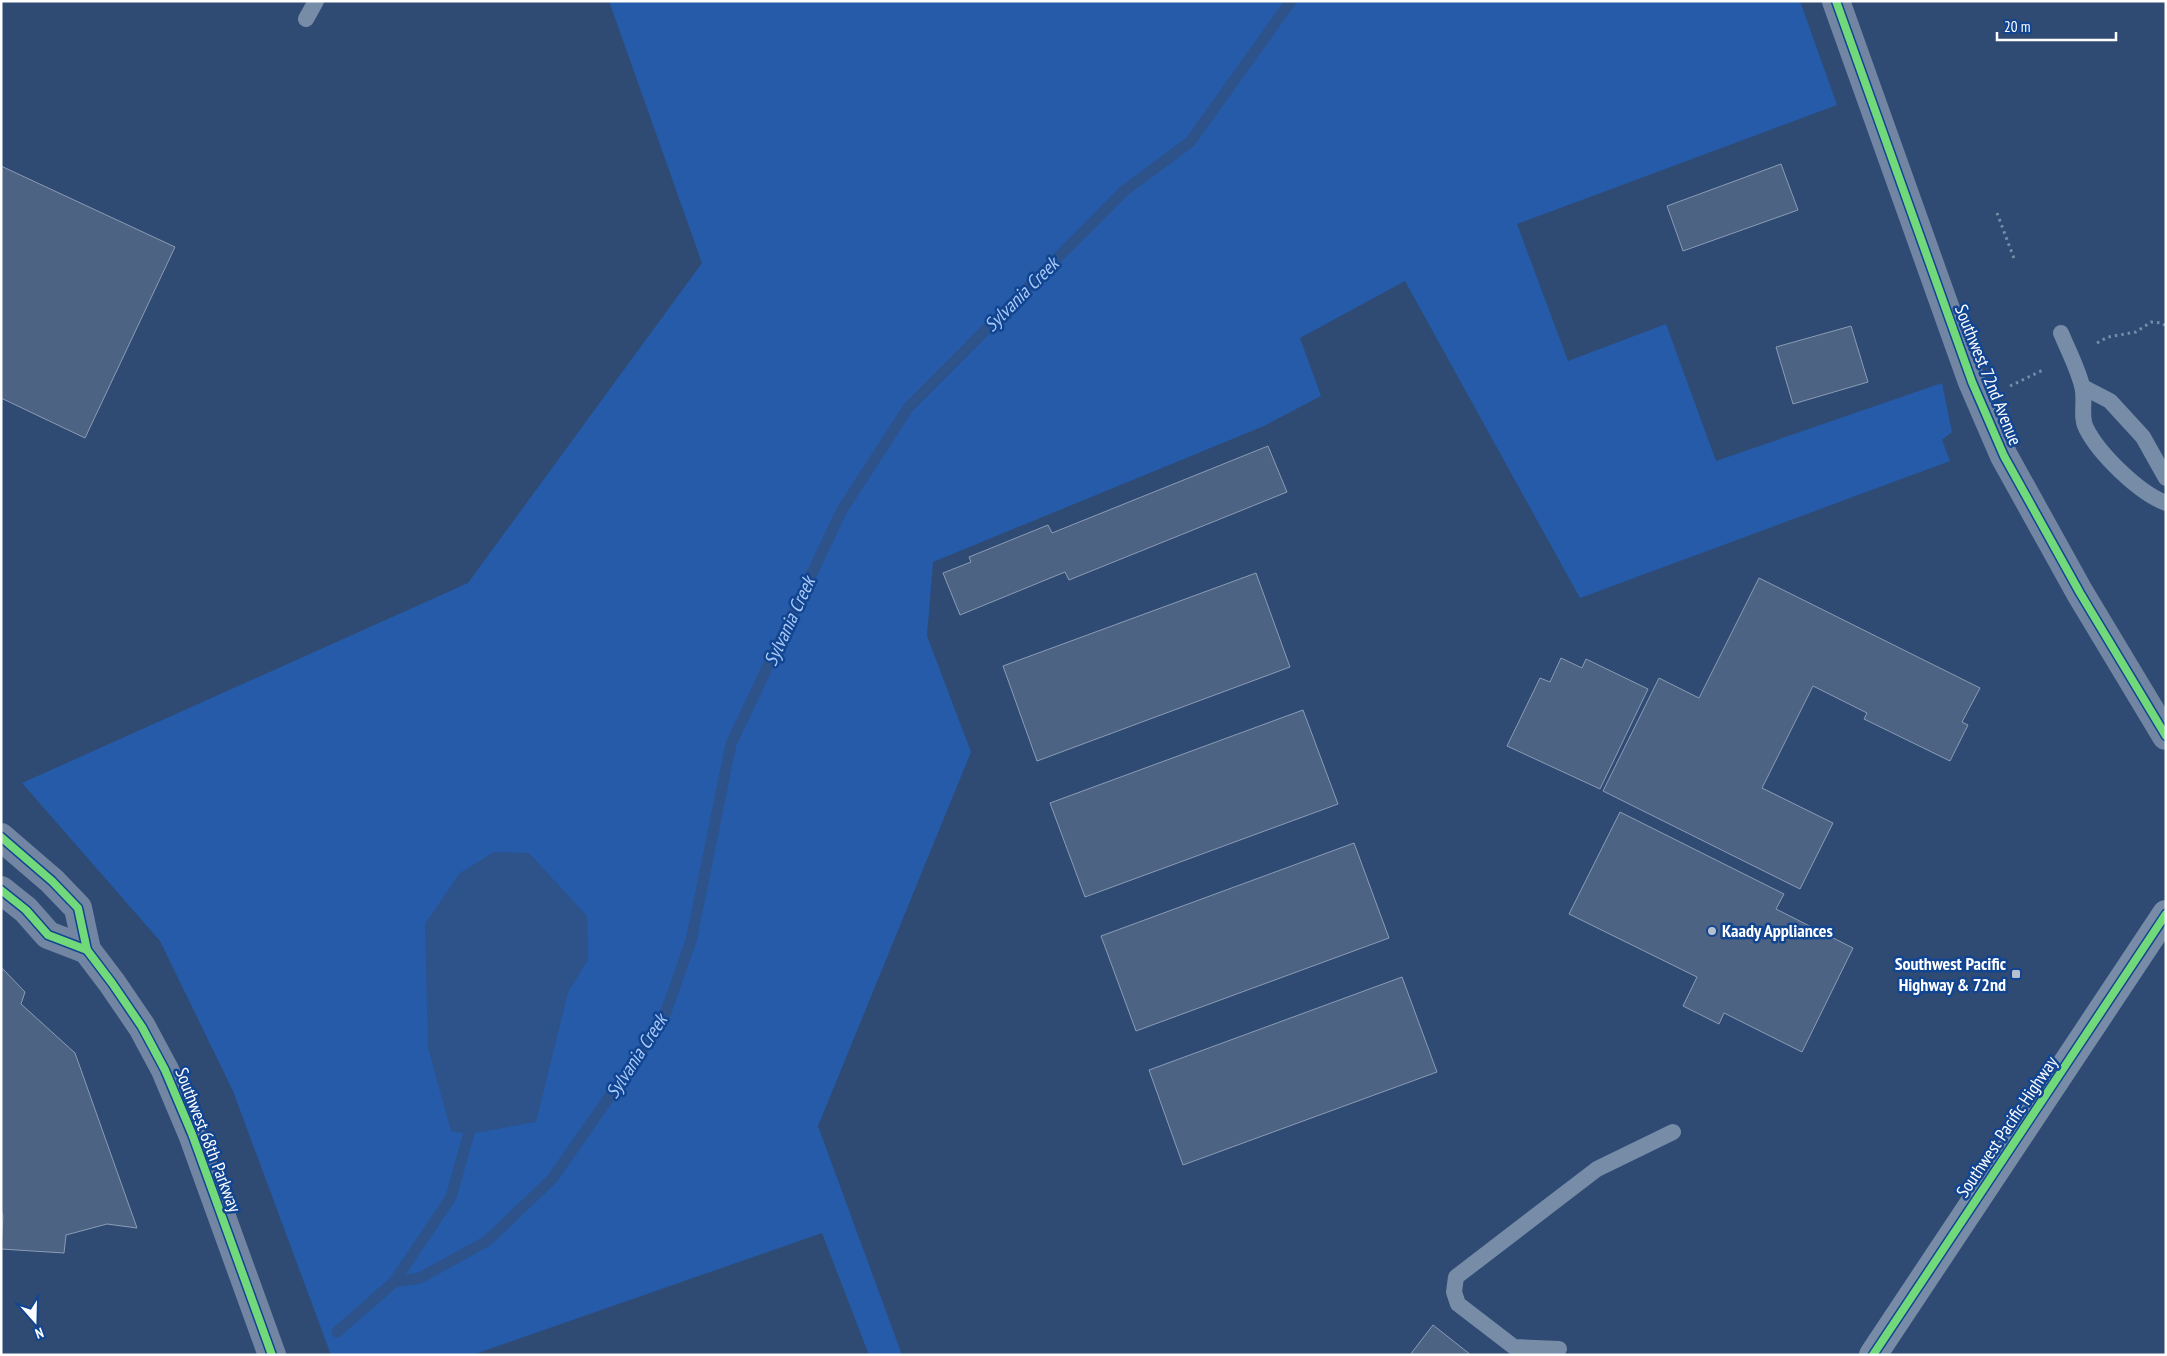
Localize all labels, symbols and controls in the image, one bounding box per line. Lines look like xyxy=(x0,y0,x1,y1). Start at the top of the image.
scale bar xyxy=(1997,10,2116,42)
text: 20 m xyxy=(2004,17,2030,36)
water label: Sylvania Creek xyxy=(979,250,1065,336)
street label: Southwest 72nd Avenue xyxy=(1950,301,2027,449)
water label: Sylvania Creek xyxy=(758,570,821,669)
place label: Kaady Appliances xyxy=(1722,919,1833,942)
marker: Kaady Appliances xyxy=(1706,925,1718,937)
place label: Southwest Pacific Highway & 72nd xyxy=(1895,952,2007,996)
marker: Southwest Pacific Highway & 72nd xyxy=(2010,968,2022,980)
water label: Sylvania Creek xyxy=(600,1007,673,1103)
street label: Southwest Pacific Highway xyxy=(1951,1051,2063,1202)
street label: Southwest 68th Parkway xyxy=(170,1064,247,1216)
north arrow xyxy=(10,1296,60,1346)
text: N xyxy=(33,1323,46,1343)

